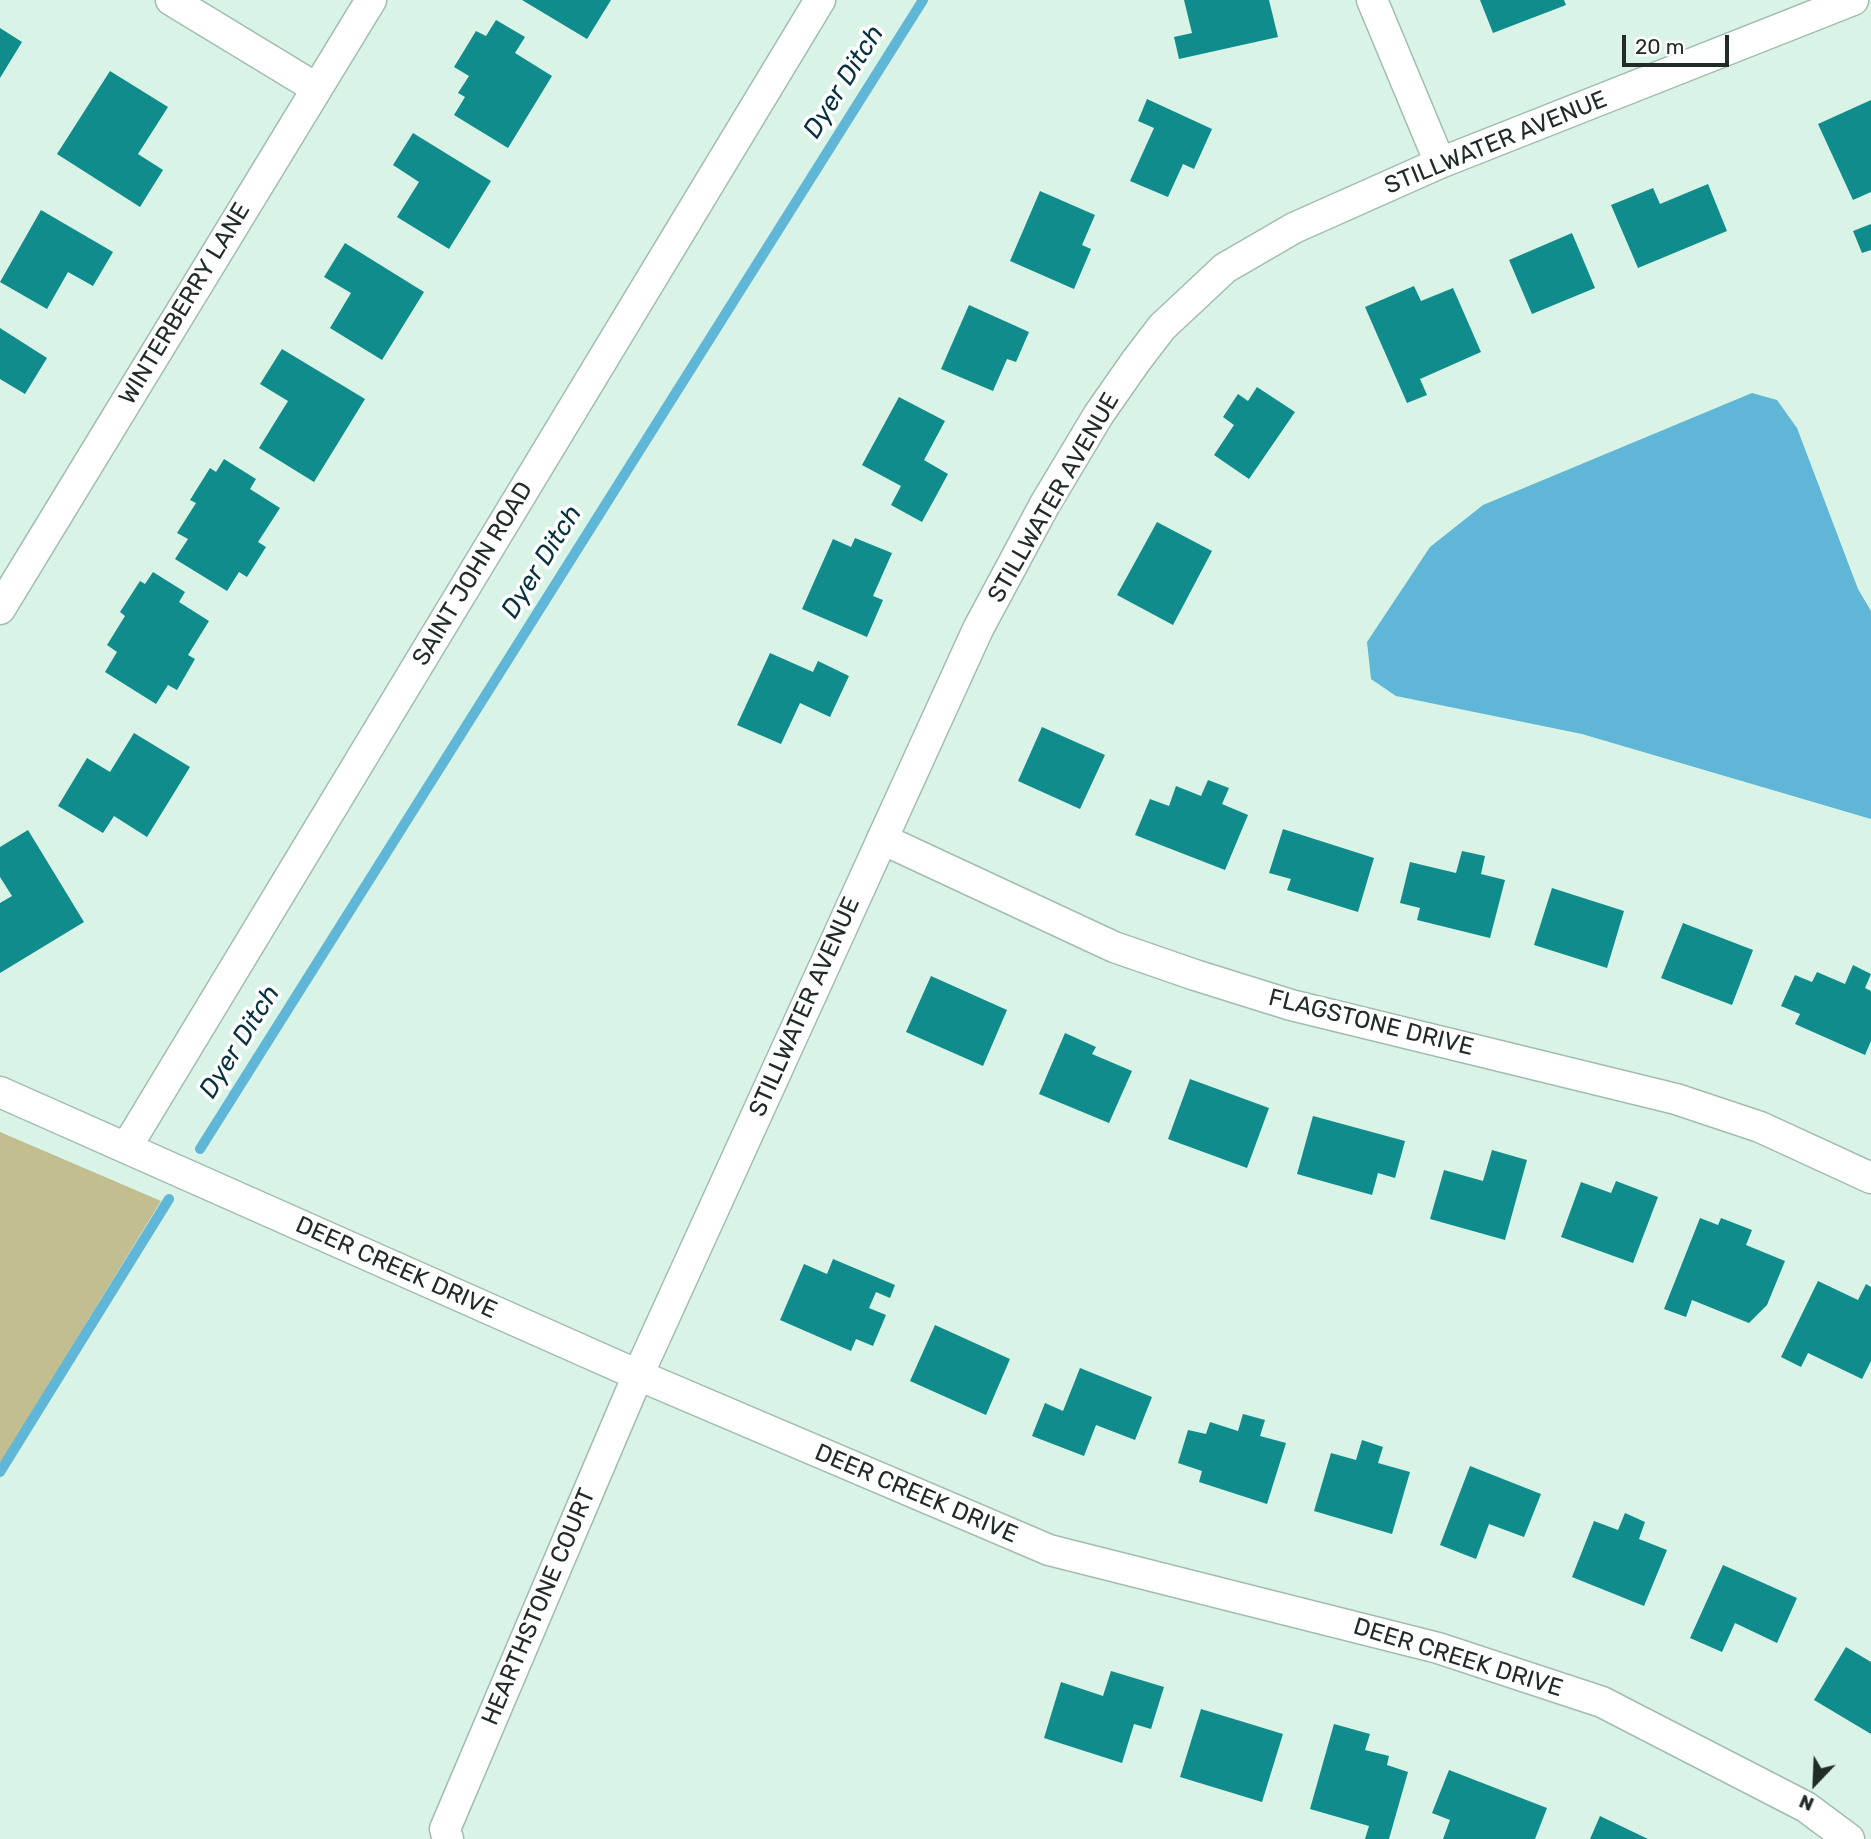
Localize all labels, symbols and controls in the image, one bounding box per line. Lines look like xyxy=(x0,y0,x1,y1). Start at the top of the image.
water label: Dyer Ditch xyxy=(797,20,891,144)
scale bar xyxy=(1626,21,1733,65)
text: 20 m xyxy=(1635,34,1684,59)
street label: STILLWATER AVENUE xyxy=(1381,85,1611,201)
street label: WINTERBERRY LANE xyxy=(113,198,257,410)
street label: STILLWATER AVENUE xyxy=(982,388,1126,608)
street label: SAINT JOHN ROAD xyxy=(407,477,539,671)
water label: Dyer Ditch xyxy=(495,500,589,624)
street label: STILLWATER AVENUE xyxy=(744,893,866,1121)
water label: Dyer Ditch xyxy=(193,980,287,1104)
street label: FLAGSTONE DRIVE xyxy=(1265,984,1477,1062)
street label: DEER CREEK DRIVE xyxy=(291,1211,501,1325)
street label: DEER CREEK DRIVE xyxy=(810,1438,1022,1550)
street label: HEARTHSTONE COURT xyxy=(476,1484,602,1730)
street label: DEER CREEK DRIVE xyxy=(1350,1612,1566,1704)
north arrow xyxy=(1780,1748,1850,1818)
text: N xyxy=(1796,1790,1817,1816)

